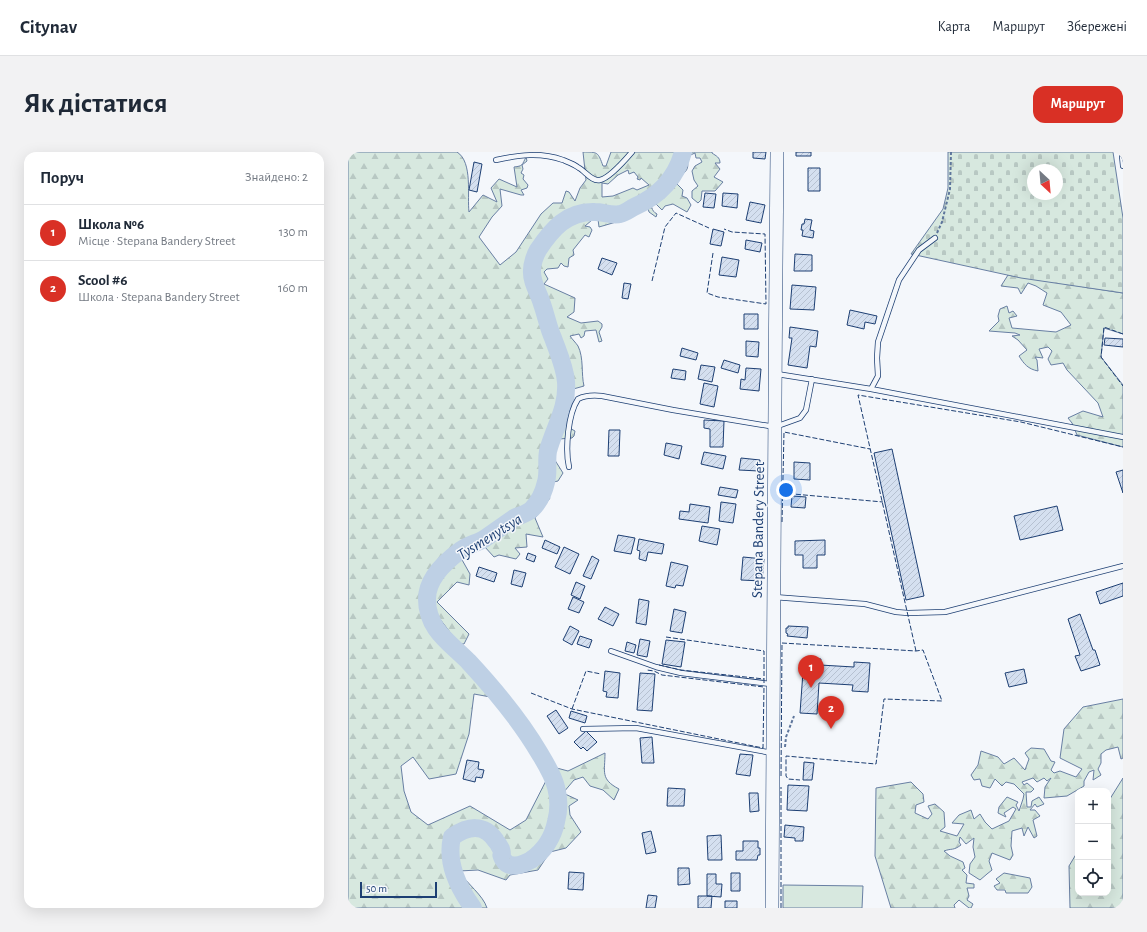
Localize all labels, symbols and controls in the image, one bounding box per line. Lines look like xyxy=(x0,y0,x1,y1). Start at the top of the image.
text: Citynav xyxy=(20,18,77,37)
text: Карта xyxy=(937,20,970,34)
text: Маршрут xyxy=(992,20,1045,34)
text: Збережені xyxy=(1067,20,1127,34)
button: Маршрут xyxy=(1033,86,1123,123)
text: Як дістатися xyxy=(24,90,168,118)
north arrow xyxy=(1027,164,1063,200)
text: Поруч xyxy=(40,169,84,186)
text: Знайдено: 2 xyxy=(245,171,308,184)
text: Школа №6 xyxy=(78,217,144,232)
text: 1 xyxy=(51,226,55,239)
text: 130 m xyxy=(279,226,308,239)
text: Місце · Stepana Bandery Street xyxy=(78,235,235,248)
text: Scool #6 xyxy=(78,273,128,288)
text: 2 xyxy=(50,282,56,295)
text: 160 m xyxy=(278,282,308,295)
text: Школа · Stepana Bandery Street xyxy=(78,291,240,304)
street label: Stepana Bandery Street xyxy=(750,461,767,598)
your location xyxy=(776,480,796,500)
water label: Tysmenytsya xyxy=(454,511,525,563)
pin: 1 xyxy=(798,655,824,688)
pin: 2 xyxy=(818,696,844,729)
map controls xyxy=(1075,788,1111,896)
button: + xyxy=(1075,788,1111,824)
button: − xyxy=(1075,824,1111,860)
button: locate xyxy=(1075,860,1111,896)
scale bar xyxy=(360,880,437,899)
text: 50 m xyxy=(366,883,387,894)

